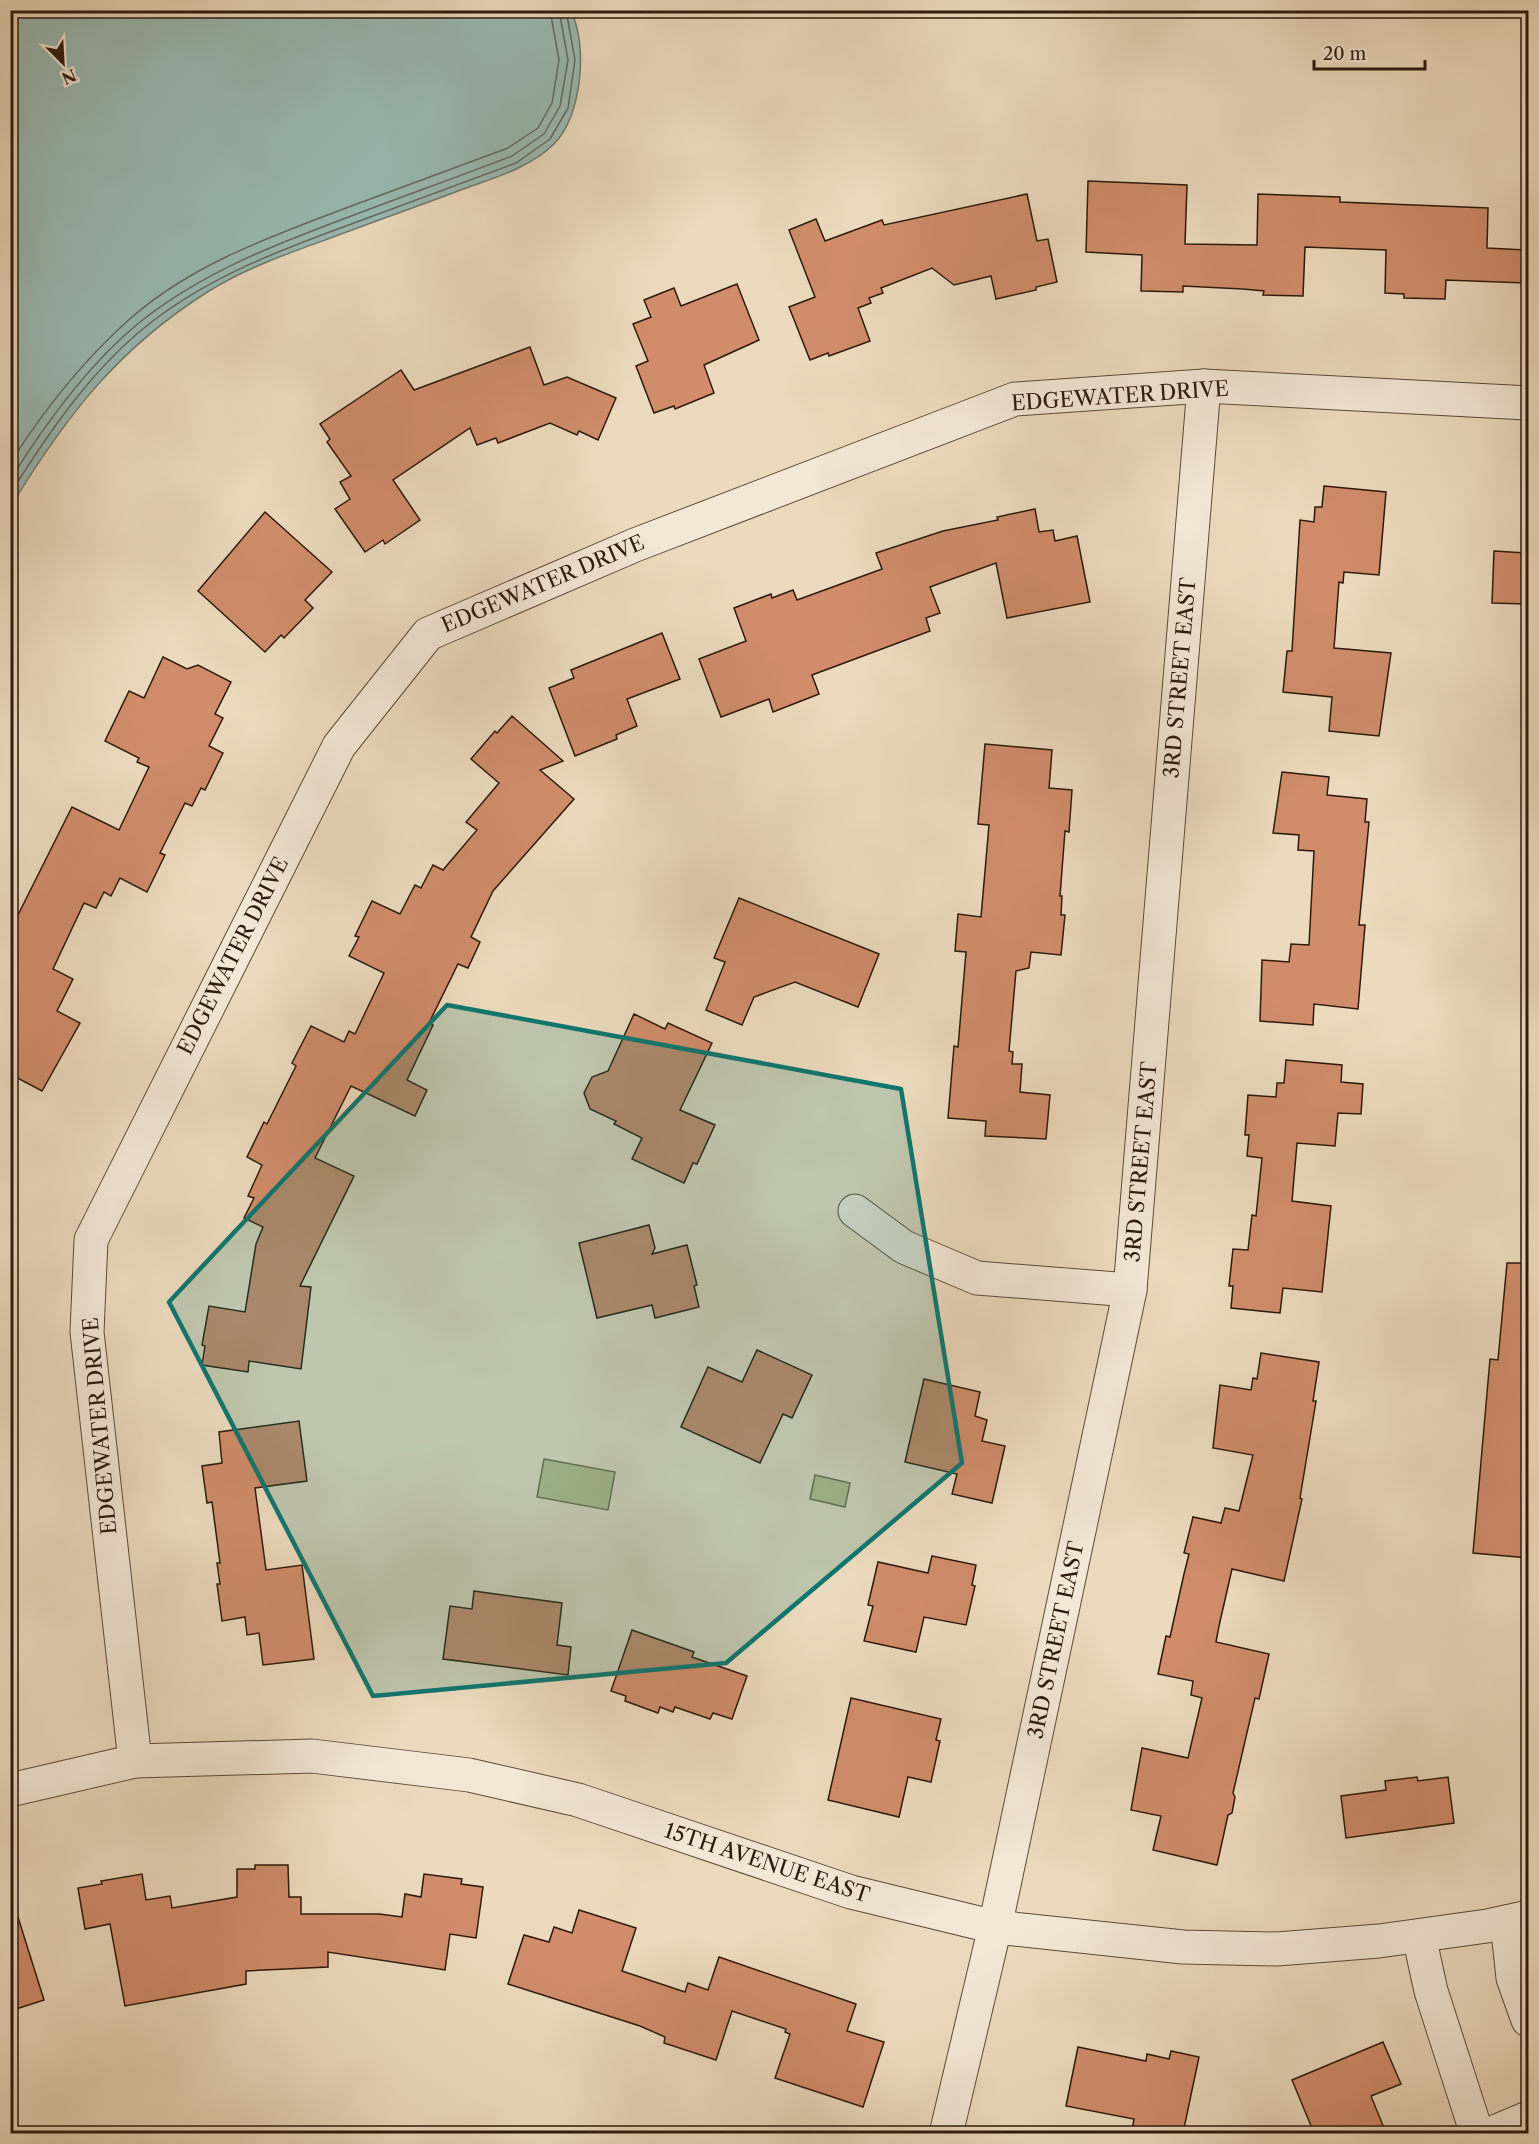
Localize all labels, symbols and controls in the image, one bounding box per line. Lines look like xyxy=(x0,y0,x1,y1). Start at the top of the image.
north arrow xyxy=(33,33,93,93)
scale bar xyxy=(1314,33,1425,71)
text: 20 m xyxy=(1323,43,1367,65)
text: N xyxy=(59,65,80,89)
street label: EDGEWATER DRIVE xyxy=(1010,375,1230,416)
street label: EDGEWATER DRIVE xyxy=(437,529,648,638)
street label: 3RD STREET EAST xyxy=(1158,576,1201,779)
street label: EDGEWATER DRIVE xyxy=(172,853,293,1059)
street label: 3RD STREET EAST xyxy=(1119,1060,1162,1263)
street label: EDGEWATER DRIVE xyxy=(78,1316,121,1536)
street label: 3RD STREET EAST xyxy=(1022,1539,1089,1741)
street label: 15TH AVENUE EAST xyxy=(661,1818,873,1908)

